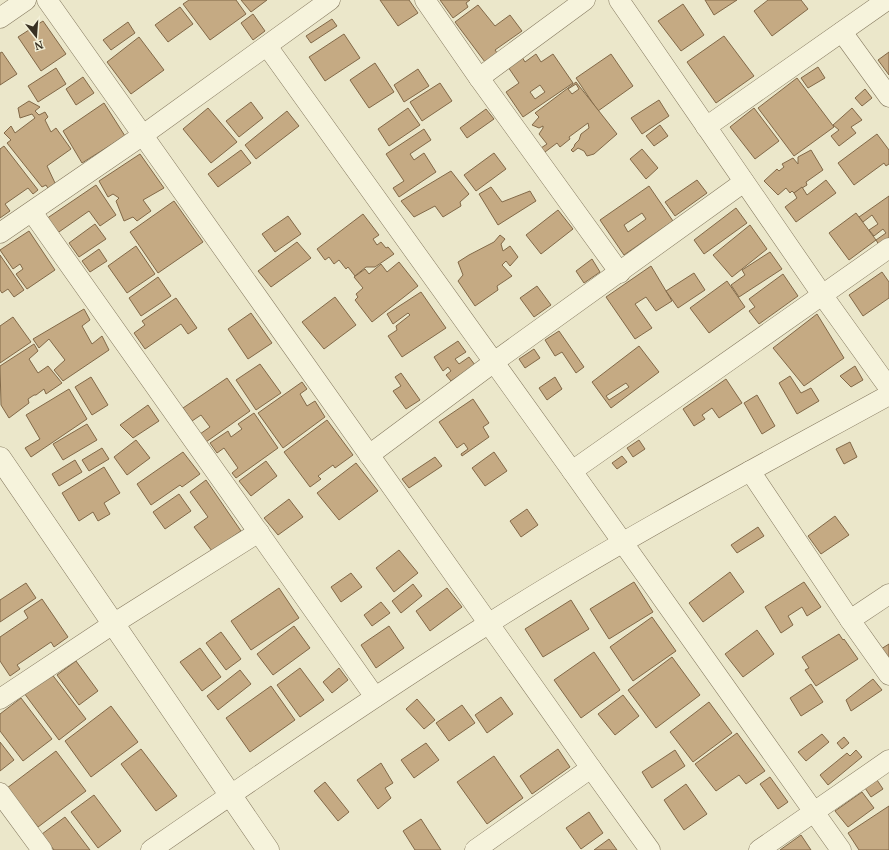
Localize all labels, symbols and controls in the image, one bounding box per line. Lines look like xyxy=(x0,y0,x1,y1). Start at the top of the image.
north arrow xyxy=(16,16,56,56)
text: N xyxy=(32,38,45,54)

